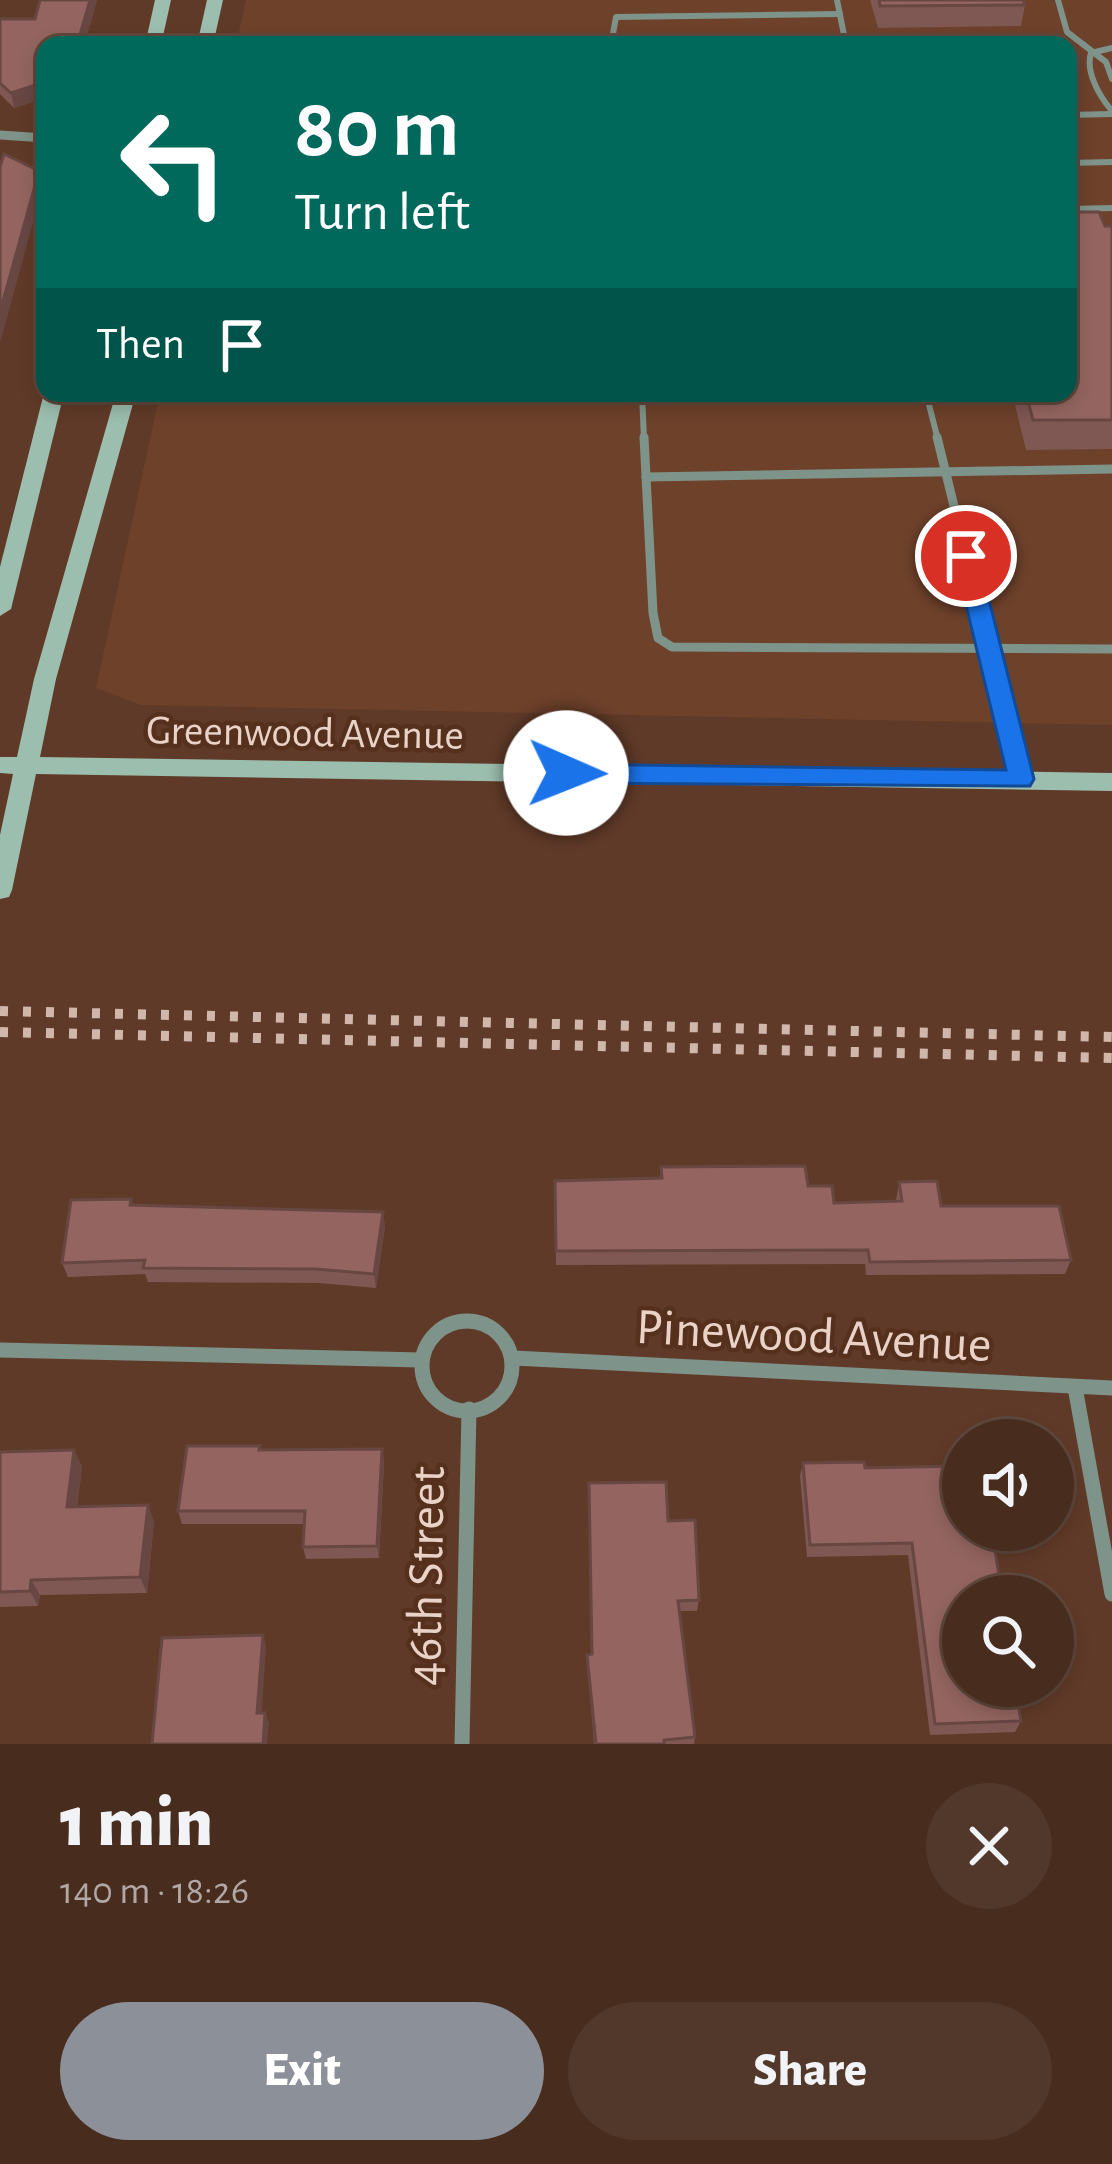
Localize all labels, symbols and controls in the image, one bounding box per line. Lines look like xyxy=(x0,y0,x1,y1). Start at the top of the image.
icon: left xyxy=(96,84,252,240)
text: 80 m xyxy=(294,88,460,172)
text: Turn left xyxy=(294,186,470,240)
icon: arrive xyxy=(209,312,275,378)
text: Then xyxy=(96,322,185,367)
pin xyxy=(915,505,1017,607)
icon: arrive xyxy=(933,523,999,589)
street label: Greenwood Avenue xyxy=(146,709,464,757)
position arrow xyxy=(503,710,629,836)
street label: Pinewood Avenue xyxy=(635,1302,993,1371)
map controls xyxy=(942,1419,1074,1707)
button: sound xyxy=(942,1419,1074,1551)
street label: 46th Street xyxy=(399,1466,454,1686)
button: search xyxy=(942,1575,1074,1707)
button: close xyxy=(926,1783,1052,1909)
text: 1 min xyxy=(60,1787,213,1859)
text: 140 m · 18:26 xyxy=(60,1872,249,1911)
button: Exit xyxy=(60,2002,544,2140)
button: Share xyxy=(568,2002,1052,2140)

